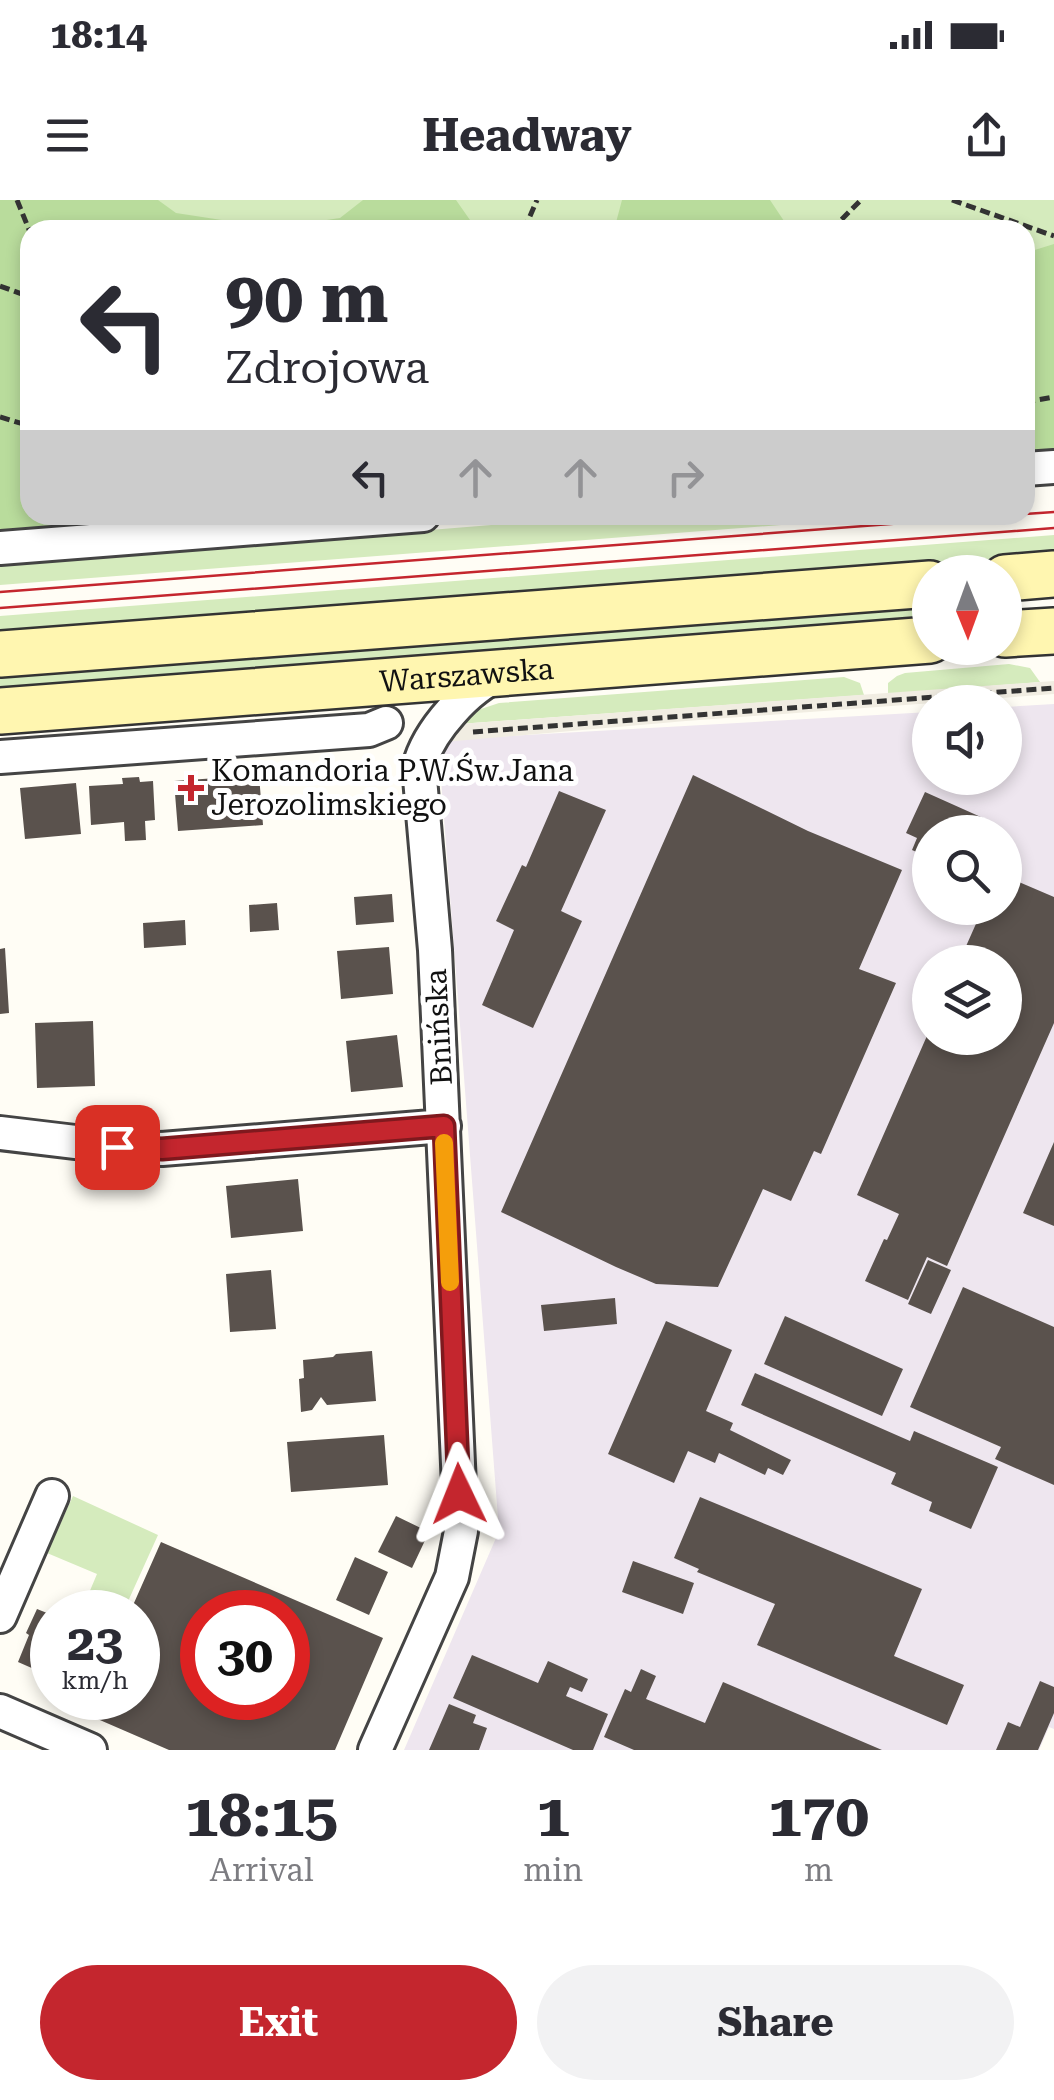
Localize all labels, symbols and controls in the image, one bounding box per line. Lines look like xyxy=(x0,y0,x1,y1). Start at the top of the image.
text: 18:14 xyxy=(50,13,147,57)
icon: menu xyxy=(40,108,95,163)
icon: share xyxy=(959,108,1014,163)
text: Headway xyxy=(422,109,632,162)
text: 90 m xyxy=(225,257,389,339)
icon: left xyxy=(60,260,190,390)
text: Zdrojowa xyxy=(225,341,429,394)
icon: left xyxy=(343,450,398,505)
icon: ahead xyxy=(448,450,503,505)
icon: ahead xyxy=(553,450,608,505)
icon: right xyxy=(658,450,713,505)
north arrow xyxy=(912,555,1022,665)
map controls xyxy=(912,555,1022,1055)
street label: Warszawska xyxy=(378,651,555,699)
button: sound xyxy=(912,685,1022,795)
place label: Komandoria P.W.Św.Jana Jerozolimskiego xyxy=(211,752,574,822)
marker: Komandoria P.W.Św.Jana Jerozolimskiego xyxy=(180,777,202,799)
button: search xyxy=(912,815,1022,925)
button: layers xyxy=(912,945,1022,1055)
street label: Bnińska xyxy=(418,968,459,1086)
pin xyxy=(75,1105,160,1190)
icon: arrive xyxy=(90,1120,145,1175)
position arrow xyxy=(407,1442,511,1546)
speed limit sign: 30 xyxy=(180,1590,310,1720)
text: 23 xyxy=(67,1614,123,1672)
text: km/h xyxy=(62,1666,128,1695)
text: 18:15 xyxy=(185,1780,338,1851)
text: 1 xyxy=(536,1780,570,1851)
text: 170 xyxy=(768,1780,869,1851)
text: Arrival xyxy=(210,1851,314,1889)
text: min xyxy=(523,1851,583,1889)
text: m xyxy=(804,1851,833,1889)
button: Exit xyxy=(40,1965,517,2080)
button: Share xyxy=(537,1965,1014,2080)

